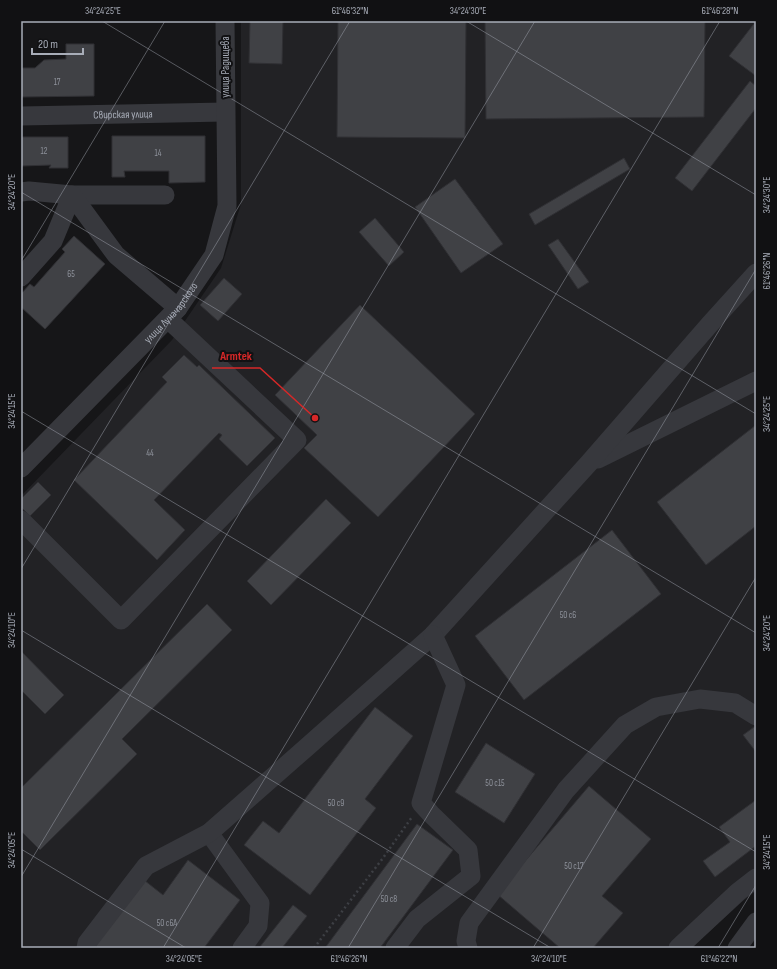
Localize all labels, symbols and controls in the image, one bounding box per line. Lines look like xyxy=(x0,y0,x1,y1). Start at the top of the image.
text: 34°24'25"E xyxy=(85,5,121,17)
text: 61°46'32"N xyxy=(332,5,368,17)
text: 34°24'30"E xyxy=(450,5,486,17)
text: 61°46'28"N xyxy=(702,5,738,17)
scale bar xyxy=(32,30,83,56)
street label: улица Радищева xyxy=(219,36,232,98)
text: 20 m xyxy=(38,37,58,52)
house number: 17 xyxy=(54,77,61,88)
street label: Свирская улица xyxy=(93,107,153,121)
house number: 12 xyxy=(41,146,48,157)
house number: 14 xyxy=(155,148,162,159)
text: 34°24'20"E xyxy=(6,174,18,210)
text: 34°24'30"E xyxy=(761,177,773,213)
text: 61°46'26"N xyxy=(761,253,773,289)
house number: 65 xyxy=(67,269,75,280)
street label: улица Луначарского xyxy=(141,279,200,345)
callout: Armtek xyxy=(212,344,260,368)
text: Armtek xyxy=(219,349,252,364)
text: 34°24'15"E xyxy=(6,393,18,429)
text: 34°24'25"E xyxy=(761,396,773,432)
house number: 44 xyxy=(146,448,154,459)
house number: 50 с6 xyxy=(560,610,576,621)
text: 34°24'10"E xyxy=(6,612,18,648)
text: 34°24'20"E xyxy=(761,615,773,651)
house number: 50 с15 xyxy=(485,778,505,789)
house number: 50 с9 xyxy=(328,798,344,809)
text: 34°24'05"E xyxy=(6,832,18,868)
text: 34°24'15"E xyxy=(761,834,773,870)
house number: 50 с17 xyxy=(564,861,584,872)
house number: 50 с8 xyxy=(381,894,397,905)
house number: 50 с6А xyxy=(157,918,177,929)
text: 34°24'05"E xyxy=(166,953,202,965)
text: 61°46'26"N xyxy=(331,953,367,965)
text: 34°24'10"E xyxy=(531,953,567,965)
text: 61°46'22"N xyxy=(701,953,737,965)

